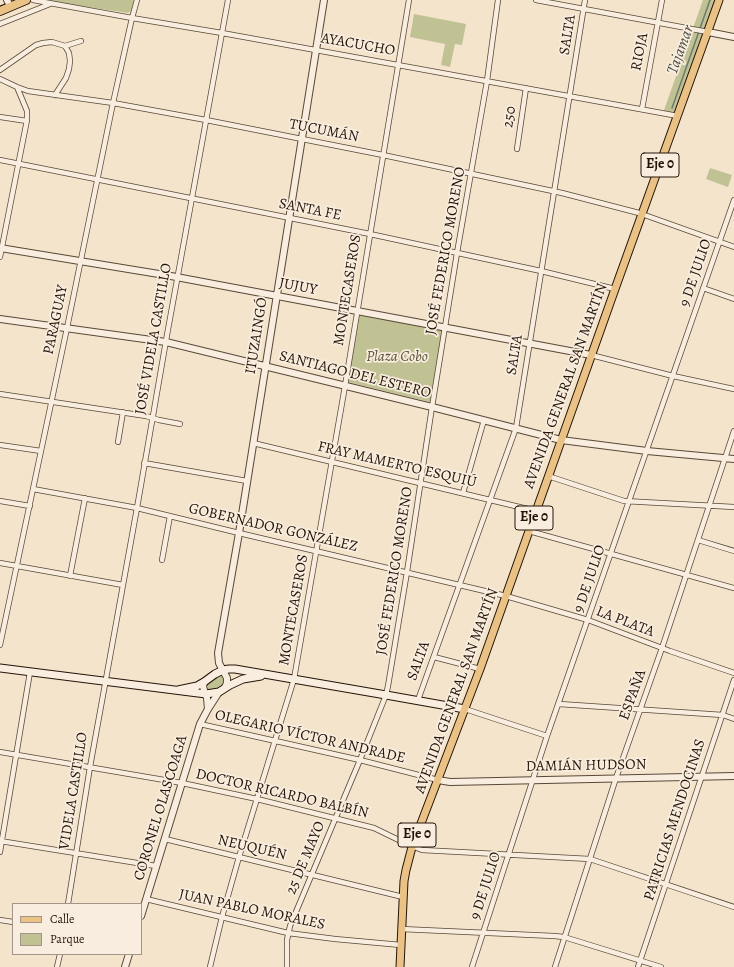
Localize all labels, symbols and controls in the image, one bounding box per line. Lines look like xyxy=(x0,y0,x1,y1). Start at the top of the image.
street label: SALTA xyxy=(556,14,580,56)
water label: Tajamar xyxy=(663,23,699,77)
street label: AYACUCHO xyxy=(320,30,396,60)
street label: RIOJA xyxy=(627,31,653,73)
street label: 250 xyxy=(499,105,521,129)
street label: TUCUMÁN xyxy=(288,115,360,147)
road number: Eje 0 xyxy=(641,153,679,177)
street label: JOSÉ FEDERICO MORENO xyxy=(422,166,470,336)
street label: SANTA FE xyxy=(277,195,343,225)
street label: MONTECASEROS xyxy=(330,233,366,347)
street label: 9 DE JULIO xyxy=(676,237,716,309)
street label: JOSÉ VIDELA CASTILLO xyxy=(132,262,176,416)
street label: JUJUY xyxy=(277,275,319,299)
street label: AVENIDA GENERAL SAN MARTÍN xyxy=(520,281,612,491)
street label: PARAGUAY xyxy=(40,284,72,356)
street label: ITUZAINGÓ xyxy=(242,296,272,376)
street label: SALTA xyxy=(503,334,527,376)
street label: SANTIAGO DEL ESTERO xyxy=(277,347,433,403)
park label: Plaza Cobo xyxy=(366,348,428,366)
street label: FRAY MAMERTO ESQUIÚ xyxy=(316,438,478,492)
street label: JOSÉ FEDERICO MORENO xyxy=(373,485,417,657)
street label: GOBERNADOR GONZÁLEZ xyxy=(187,500,359,556)
road number: Eje 0 xyxy=(515,506,553,530)
street label: 9 DE JULIO xyxy=(570,543,610,615)
street label: MONTECASEROS xyxy=(275,553,313,667)
street label: AVENIDA GENERAL SAN MARTÍN xyxy=(411,586,503,796)
street label: LA PLATA xyxy=(593,603,657,641)
street label: SALTA xyxy=(404,639,434,683)
street label: ESPAÑA xyxy=(616,667,650,723)
street label: OLEGARIO VÍCTOR ANDRADE xyxy=(213,706,407,768)
street label: VIDELA CASTILLO xyxy=(56,731,92,851)
street label: CORONEL OLASCOAGA xyxy=(130,733,192,883)
street label: PATRICIAS MENDOCINAS xyxy=(640,737,710,903)
street label: DAMIÁN HUDSON xyxy=(525,756,647,776)
street label: DOCTOR RICARDO BALBÍN xyxy=(194,765,370,823)
street label: 25 DE MAYO xyxy=(282,819,330,897)
road number: Eje 0 xyxy=(398,823,436,847)
street label: NEUQUÉN xyxy=(216,831,288,865)
street label: 9 DE JULIO xyxy=(467,850,505,922)
street label: JUAN PABLO MORALES xyxy=(177,886,327,934)
legend xyxy=(12,903,142,955)
text: Calle xyxy=(50,911,74,927)
text: Parque xyxy=(50,931,85,947)

